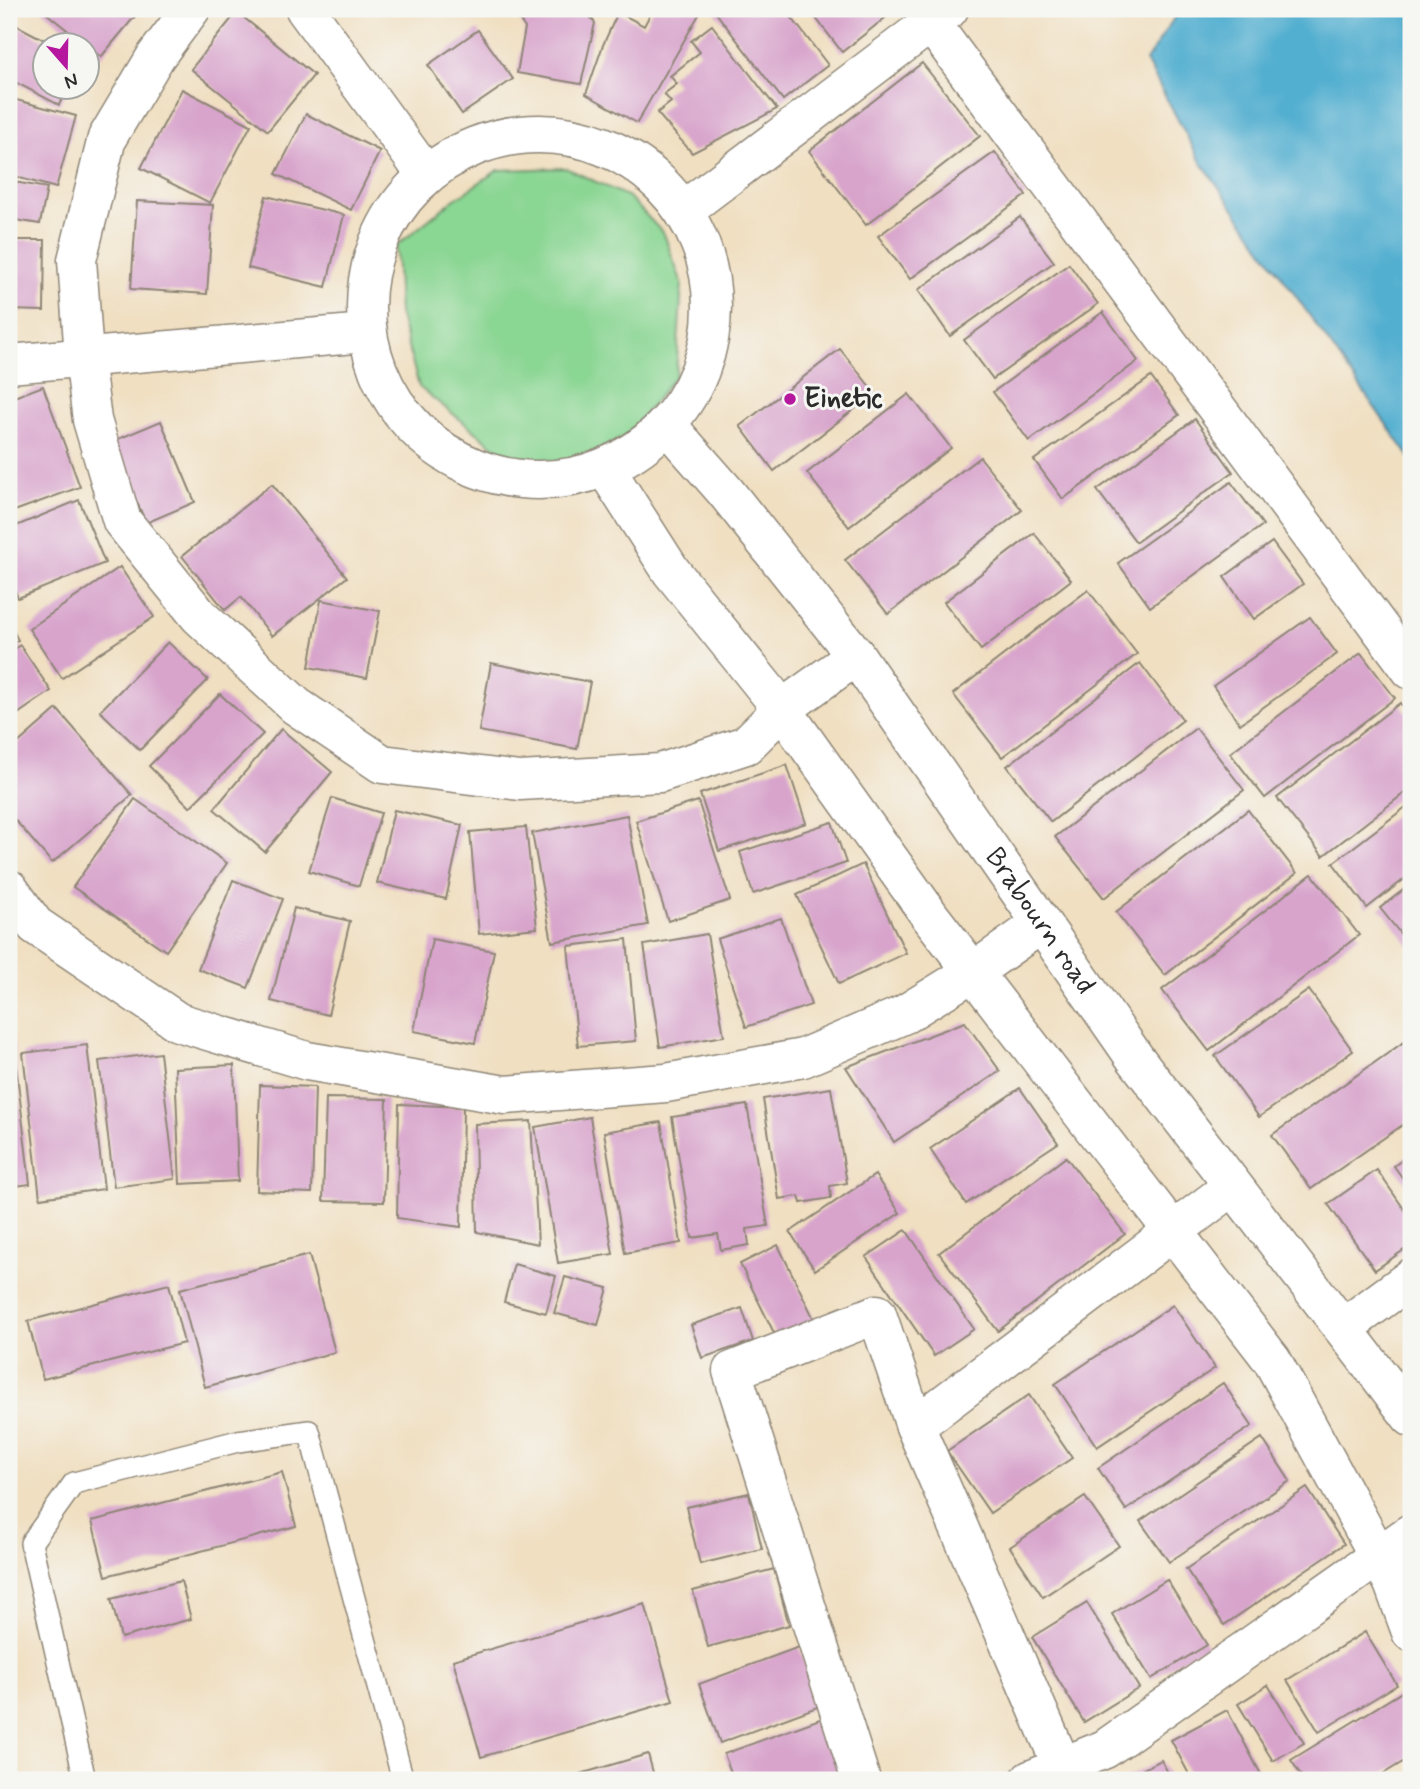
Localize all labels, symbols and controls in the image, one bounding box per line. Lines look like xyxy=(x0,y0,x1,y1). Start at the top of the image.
north arrow xyxy=(32,32,102,102)
text: N xyxy=(61,67,82,94)
place label: Einetic xyxy=(804,381,883,418)
marker: Einetic xyxy=(782,391,798,407)
street label: Brabourn road xyxy=(976,840,1104,1001)

